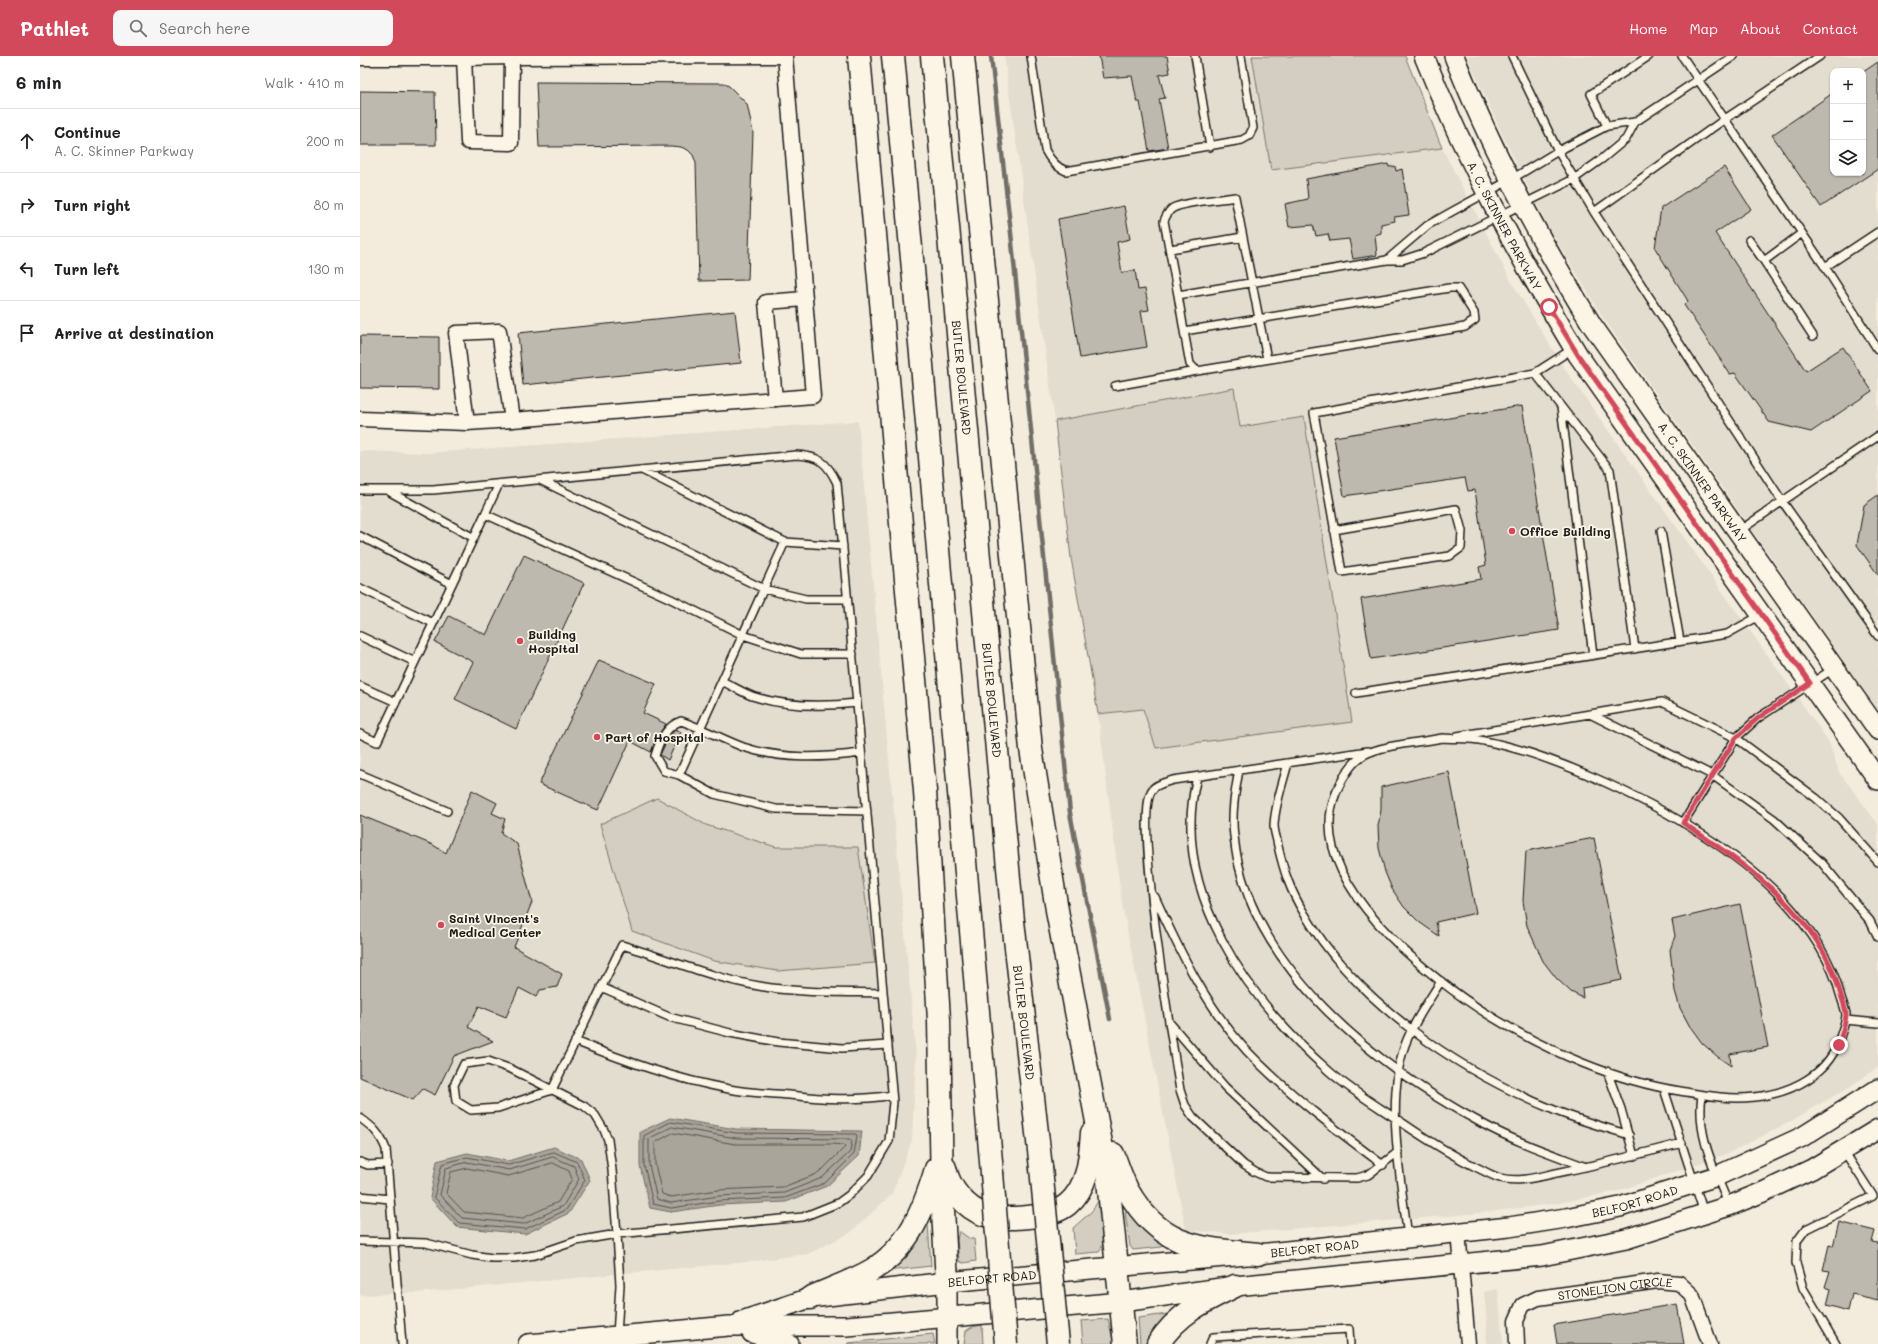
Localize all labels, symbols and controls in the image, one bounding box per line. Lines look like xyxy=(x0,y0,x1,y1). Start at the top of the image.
search box xyxy=(113,10,393,46)
text: Pathlet xyxy=(20,16,89,41)
icon: search xyxy=(127,17,149,39)
text: Search here xyxy=(159,18,250,38)
text: Home xyxy=(1629,19,1667,38)
text: Map xyxy=(1689,19,1718,38)
text: About xyxy=(1740,19,1781,38)
text: Contact xyxy=(1803,19,1858,38)
map controls xyxy=(1830,68,1866,176)
button: + xyxy=(1830,68,1866,104)
text: 6 min xyxy=(16,71,61,93)
text: Walk · 410 m xyxy=(264,74,344,91)
button: − xyxy=(1830,104,1866,140)
text: Continue xyxy=(54,122,121,142)
icon: ahead xyxy=(16,130,38,152)
text: 200 m xyxy=(306,132,344,149)
button: layers xyxy=(1830,140,1866,176)
text: A. C. Skinner Parkway xyxy=(54,142,194,159)
street label: A. C. SKINNER PARKWAY xyxy=(1464,159,1546,293)
icon: right xyxy=(16,194,38,216)
text: Turn right xyxy=(54,195,131,215)
text: 80 m xyxy=(314,196,344,213)
icon: left xyxy=(16,258,38,280)
text: Turn left xyxy=(54,259,119,279)
text: 130 m xyxy=(308,260,344,277)
route start xyxy=(1540,298,1558,316)
street label: BUTLER BOULEVARD xyxy=(949,319,975,436)
icon: arrive xyxy=(16,322,38,344)
text: Arrive at destination xyxy=(54,323,214,343)
street label: A. C. SKINNER PARKWAY xyxy=(1655,419,1751,545)
place label: Office Building xyxy=(1520,523,1611,539)
marker: Office Building xyxy=(1507,526,1517,536)
place label: Building Hospital xyxy=(528,626,579,656)
marker: Building Hospital xyxy=(515,636,525,646)
street label: BUTLER BOULEVARD xyxy=(979,642,1006,758)
place label: Part of Hospital xyxy=(605,729,704,745)
marker: Part of Hospital xyxy=(592,732,602,742)
place label: Saint Vincent's Medical Center xyxy=(449,910,541,940)
marker: Saint Vincent's Medical Center xyxy=(436,920,446,930)
street label: BUTLER BOULEVARD xyxy=(1010,964,1039,1081)
route end xyxy=(1830,1036,1848,1054)
street label: BELFORT ROAD xyxy=(1590,1181,1680,1221)
street label: BELFORT ROAD xyxy=(1270,1235,1360,1261)
street label: BELFORT ROAD xyxy=(947,1266,1037,1290)
street label: STONELION CIRCLE xyxy=(1557,1273,1673,1303)

